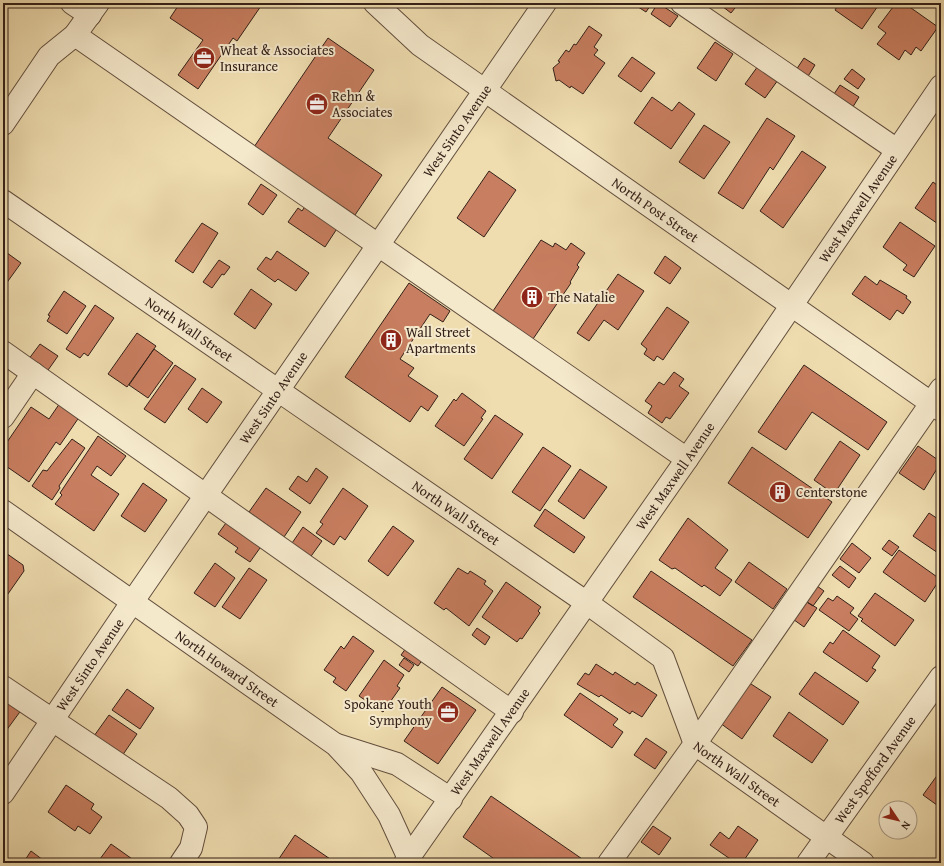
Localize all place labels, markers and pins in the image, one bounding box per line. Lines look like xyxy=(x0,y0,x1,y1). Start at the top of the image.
place label: Wheat & Associates Insurance xyxy=(220,40,334,76)
office icon: Wheat & Associates Insurance xyxy=(191,45,217,71)
place label: Rehn & Associates xyxy=(332,86,393,122)
office icon: Rehn & Associates xyxy=(304,91,330,117)
building icon: The Natalie xyxy=(519,284,545,310)
place label: The Natalie xyxy=(548,287,616,307)
place label: Wall Street Apartments xyxy=(406,322,476,358)
building icon: Wall Street Apartments xyxy=(378,327,404,353)
building icon: Centerstone xyxy=(767,479,793,505)
place label: Centerstone xyxy=(796,482,868,502)
place label: Spokane Youth Symphony xyxy=(344,694,432,730)
office icon: Spokane Youth Symphony xyxy=(435,699,461,725)

